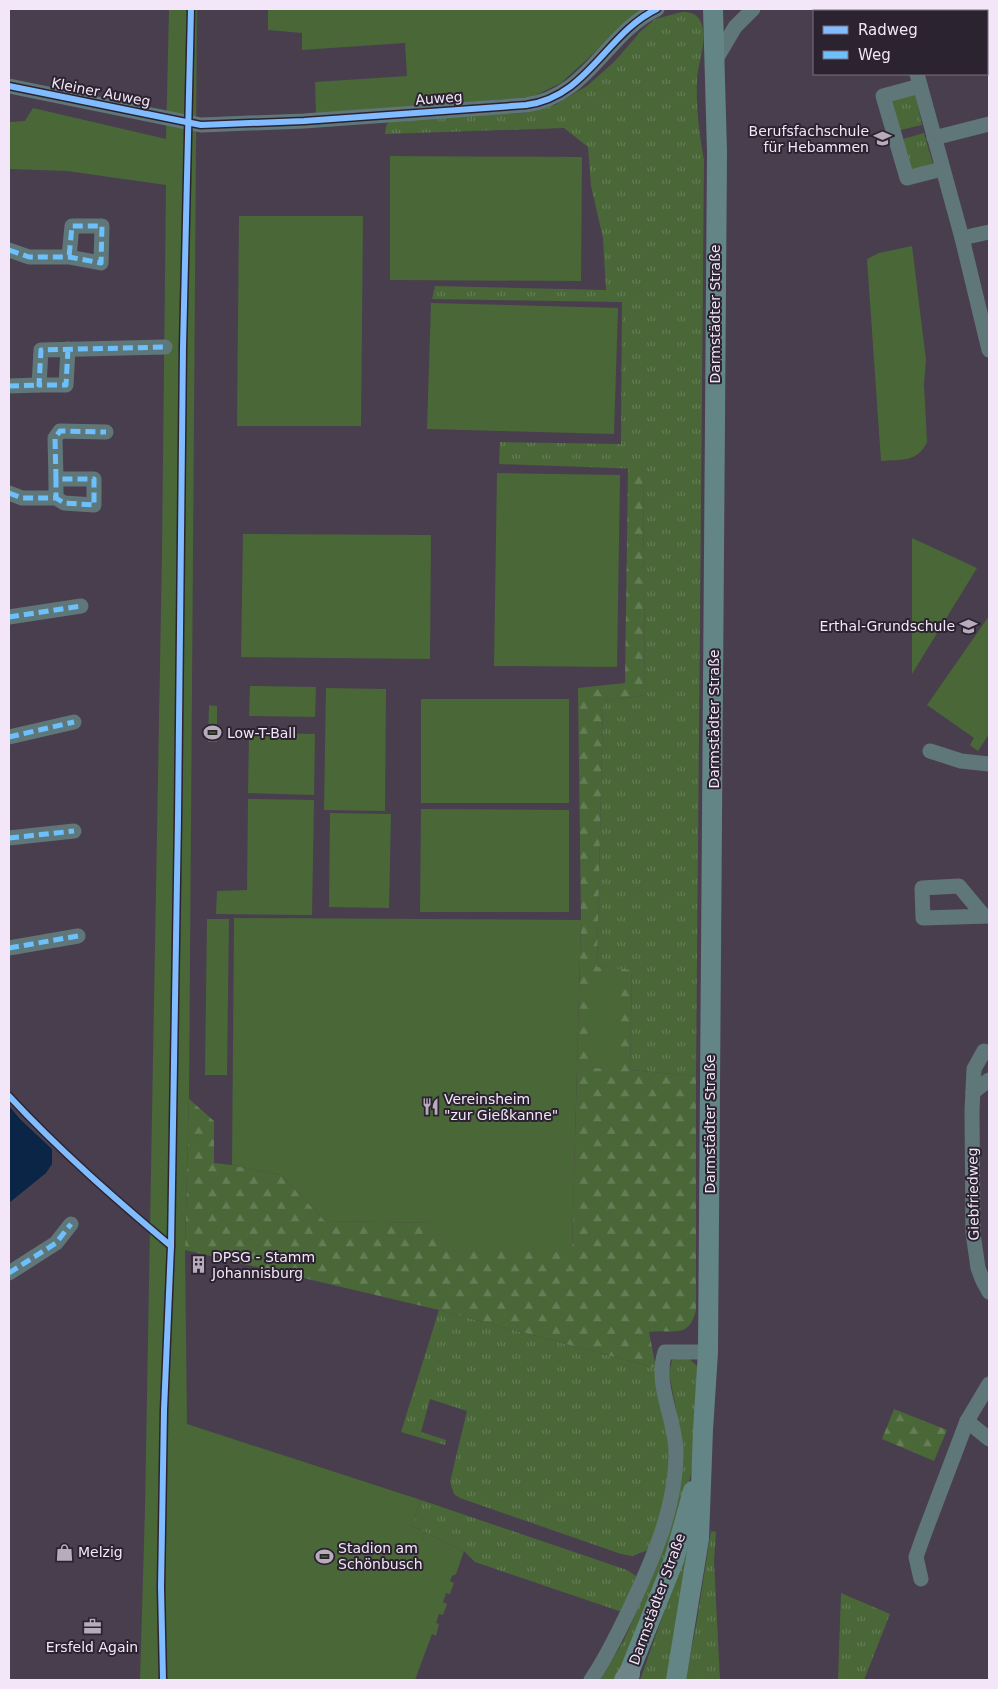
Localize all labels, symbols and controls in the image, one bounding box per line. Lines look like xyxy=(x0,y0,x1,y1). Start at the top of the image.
legend xyxy=(813,10,988,75)
text: Radweg xyxy=(858,21,918,39)
text: Weg xyxy=(858,46,891,64)
street label: Kleiner Auweg xyxy=(50,75,152,109)
street label: Auweg xyxy=(415,88,463,108)
place label: Berufsfachschule für Hebammen xyxy=(749,123,869,155)
school or university icon: Berufsfachschule für Hebammen xyxy=(873,129,893,149)
street label: Darmstädter Straße xyxy=(707,244,723,384)
school or university icon: Erthal-Grundschule xyxy=(959,616,979,636)
place label: Erthal-Grundschule xyxy=(820,618,955,634)
street label: Darmstädter Straße xyxy=(706,649,722,789)
sports icon: Low-T-Ball xyxy=(203,723,223,743)
place label: Low-T-Ball xyxy=(227,725,296,741)
street label: Darmstädter Straße xyxy=(702,1054,718,1194)
place label: Vereinsheim "zur Gießkanne" xyxy=(444,1091,558,1123)
restaurant icon: Vereinsheim "zur Gießkanne" xyxy=(420,1097,440,1117)
street label: Giebfriedweg xyxy=(964,1147,982,1241)
place label: DPSG - Stamm Johannisburg xyxy=(211,1249,315,1281)
building icon: DPSG - Stamm Johannisburg xyxy=(188,1255,208,1275)
street label: Darmstädter Straße xyxy=(626,1531,688,1667)
place label: Stadion am Schönbusch xyxy=(338,1540,423,1572)
shop icon: Melzig xyxy=(54,1542,74,1562)
place label: Melzig xyxy=(78,1544,123,1560)
sports icon: Stadion am Schönbusch xyxy=(314,1546,334,1566)
office icon: Ersfeld Again xyxy=(82,1617,102,1637)
place label: Ersfeld Again xyxy=(46,1639,138,1655)

